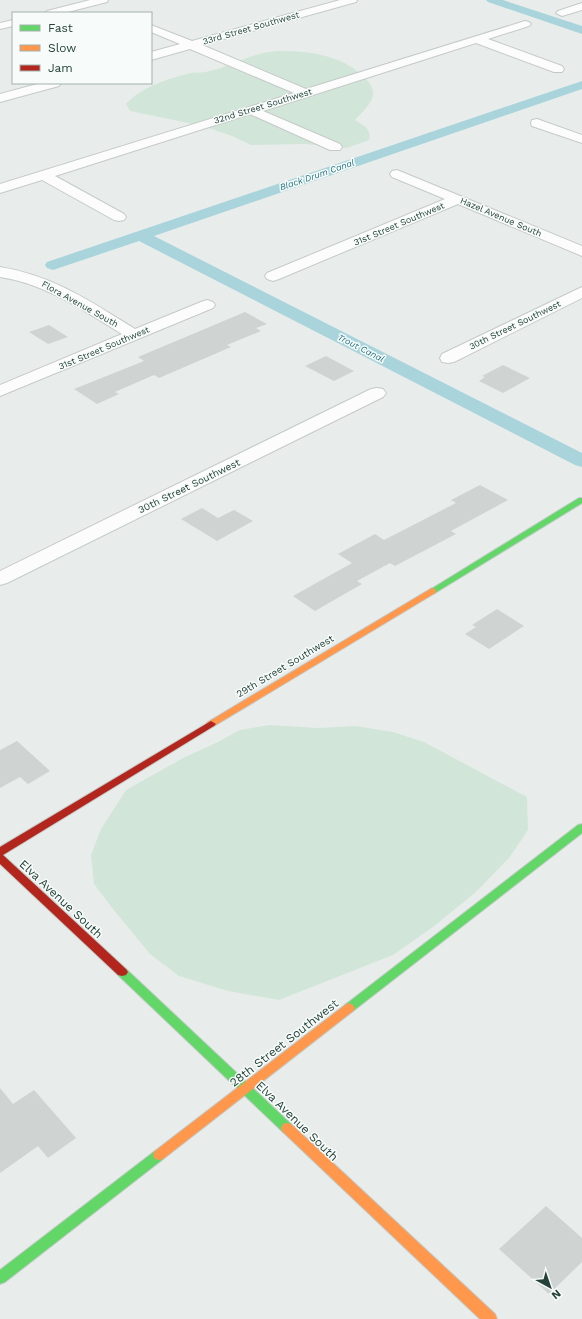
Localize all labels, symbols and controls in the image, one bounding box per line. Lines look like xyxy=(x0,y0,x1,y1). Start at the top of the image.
street label: 33rd Street Southwest xyxy=(202,9,301,47)
legend xyxy=(12,12,152,84)
text: Fast xyxy=(48,21,73,35)
text: Slow xyxy=(48,41,76,55)
text: Jam xyxy=(48,61,73,75)
street label: 32nd Street Southwest xyxy=(213,86,313,126)
water label: Black Drum Canal xyxy=(278,157,356,192)
street label: Hazel Avenue South xyxy=(459,195,543,239)
street label: 31st Street Southwest xyxy=(352,200,446,248)
street label: Flora Avenue South xyxy=(40,279,120,329)
street label: 30th Street Southwest xyxy=(468,298,563,352)
street label: 31st Street Southwest xyxy=(57,324,151,372)
water label: Trout Canal xyxy=(336,332,386,364)
street label: 30th Street Southwest xyxy=(136,456,242,515)
street label: 29th Street Southwest xyxy=(234,632,336,699)
street label: Elva Avenue South xyxy=(17,857,105,941)
street label: 28th Street Southwest xyxy=(227,996,341,1090)
street label: Elva Avenue South xyxy=(253,1078,341,1164)
north arrow xyxy=(530,1267,570,1307)
text: N xyxy=(549,1287,563,1302)

